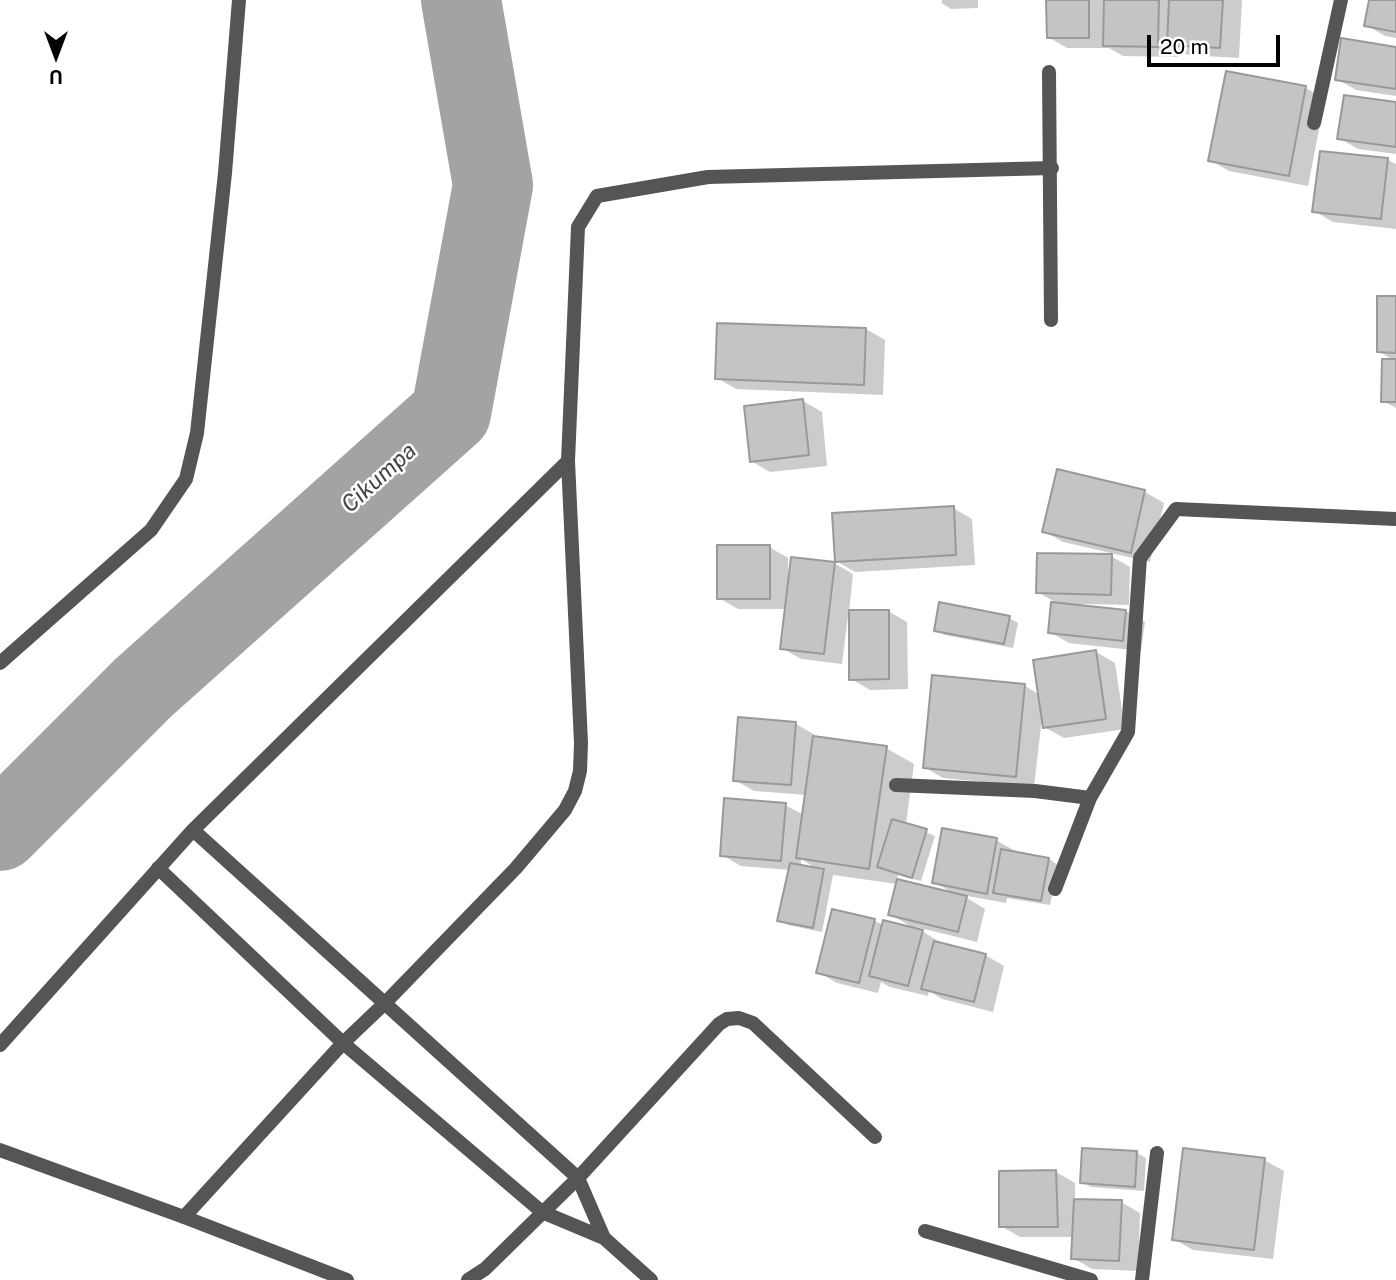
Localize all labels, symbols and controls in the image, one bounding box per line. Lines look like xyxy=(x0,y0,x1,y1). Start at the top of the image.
north arrow xyxy=(21,21,91,91)
scale bar xyxy=(1151,21,1284,65)
text: 20 m xyxy=(1160,34,1209,59)
text: U xyxy=(49,66,63,88)
water label: Cikumpa xyxy=(336,437,422,519)

